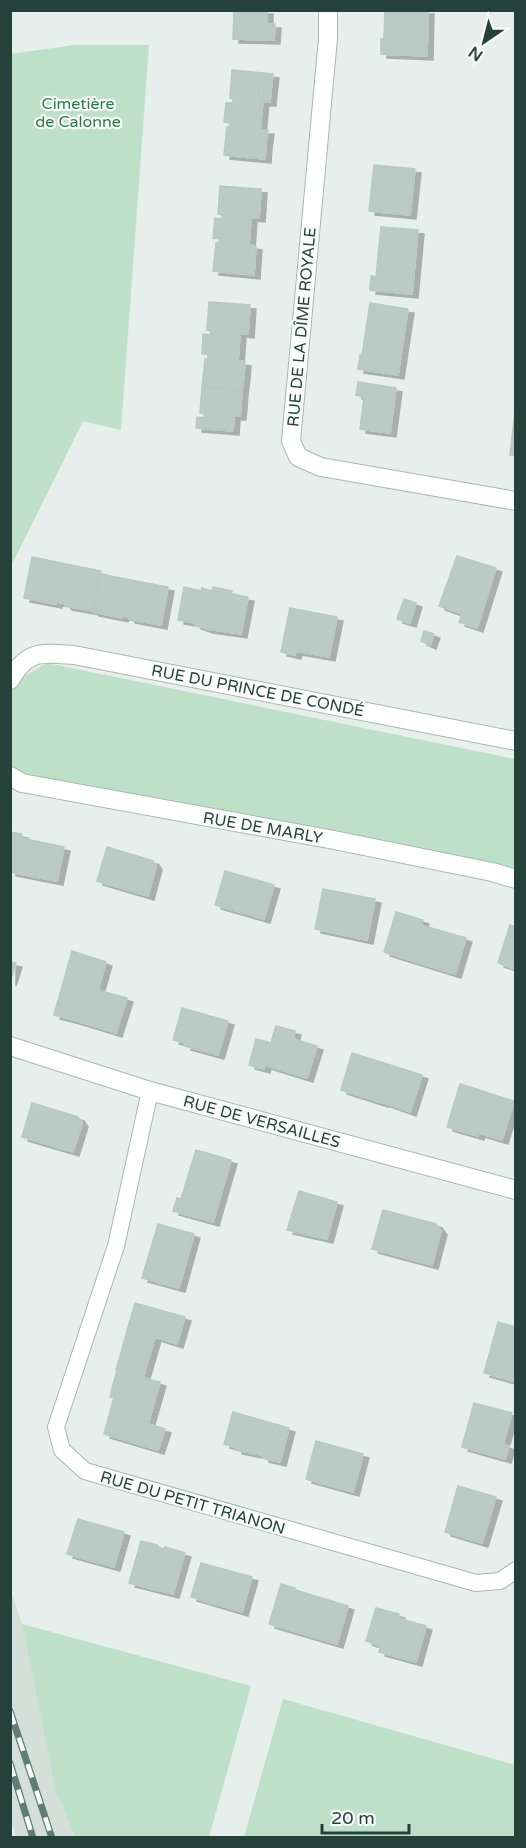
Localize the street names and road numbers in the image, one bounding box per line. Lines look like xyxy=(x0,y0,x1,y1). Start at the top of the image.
street label: RUE DE LA DÎME ROYALE xyxy=(283,227,321,428)
street label: RUE DU PRINCE DE CONDÉ xyxy=(150,661,366,721)
street label: RUE DE MARLY xyxy=(201,808,324,848)
street label: RUE DE VERSAILLES xyxy=(181,1091,343,1153)
street label: RUE DU PETIT TRIANON xyxy=(98,1467,288,1539)

